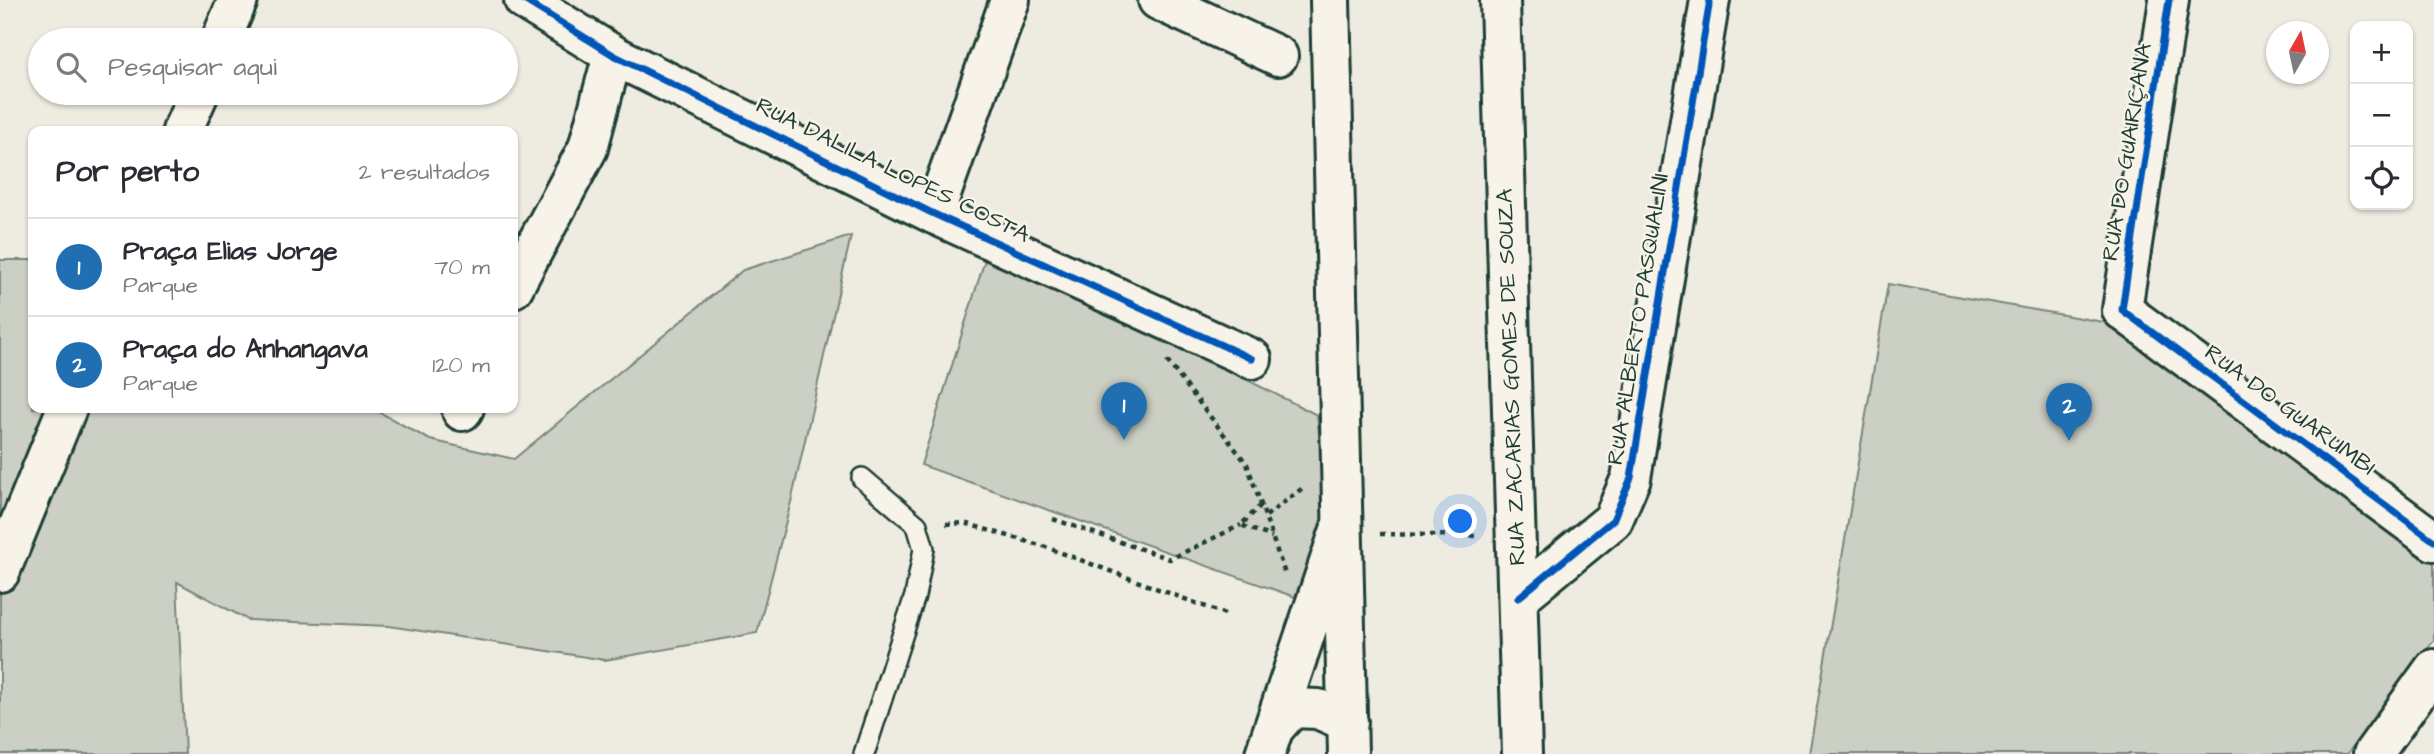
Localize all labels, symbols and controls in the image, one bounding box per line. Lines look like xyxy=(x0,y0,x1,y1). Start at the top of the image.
north arrow xyxy=(2266,21,2329,84)
map controls xyxy=(2350,21,2413,210)
button: + xyxy=(2350,21,2413,84)
search box xyxy=(28,28,518,105)
street label: RUA DO GUAIRIÇANA xyxy=(2094,41,2160,263)
icon: search xyxy=(52,48,90,86)
text: Pesquisar aqui xyxy=(108,49,277,85)
button: − xyxy=(2350,84,2413,147)
street label: RUA DALILA LOPES COSTA xyxy=(751,90,1036,251)
button: locate xyxy=(2350,147,2413,210)
text: Por perto xyxy=(56,151,199,193)
text: 2 resultados xyxy=(358,156,490,188)
street label: RUA ALBERTO PASQUALINI xyxy=(1599,171,1677,467)
street label: RUA ZACARIAS GOMES DE SOUZA xyxy=(1488,188,1534,566)
text: Praça Elias Jorge xyxy=(123,233,338,269)
text: 1 xyxy=(78,251,80,283)
text: 70 m xyxy=(434,251,490,283)
text: Parque xyxy=(123,269,198,301)
text: Praça do Anhangava xyxy=(123,331,368,367)
street label: RUA DO GUARUMBI xyxy=(2198,337,2382,483)
text: 2 xyxy=(72,349,86,381)
text: 120 m xyxy=(432,349,490,381)
text: Parque xyxy=(123,367,198,399)
pin: 1 xyxy=(1101,382,1147,440)
pin: 2 xyxy=(2046,383,2092,441)
your location xyxy=(1443,504,1477,538)

